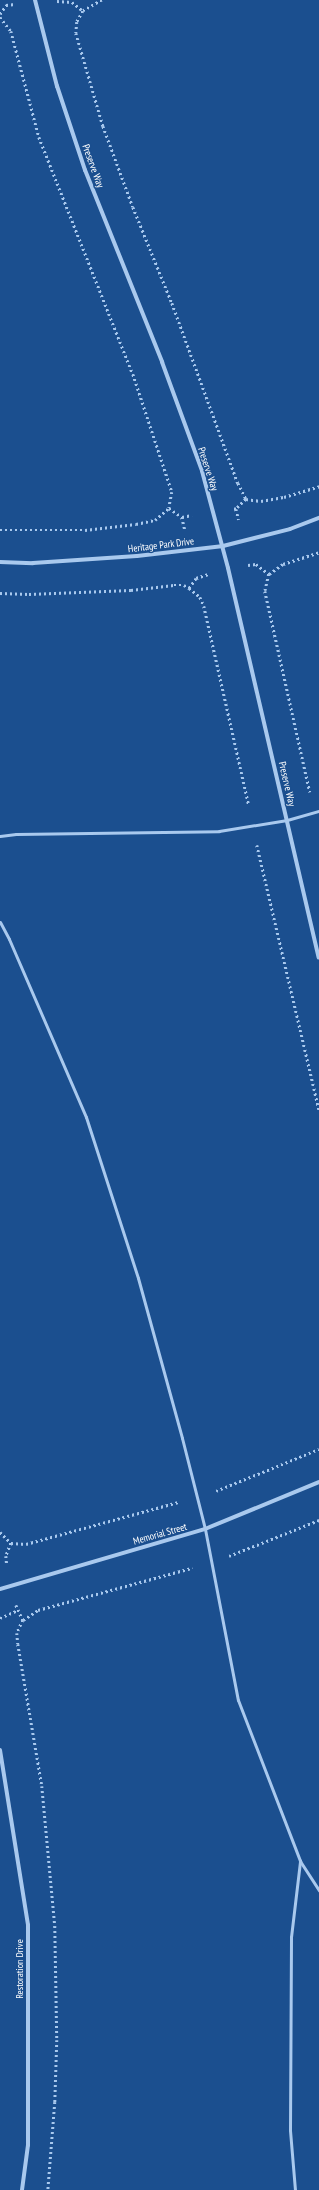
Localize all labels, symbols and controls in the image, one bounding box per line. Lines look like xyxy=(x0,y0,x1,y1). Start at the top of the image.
street label: Preserve Way xyxy=(80,143,106,189)
street label: Preserve Way xyxy=(195,445,221,493)
street label: Heritage Park Drive xyxy=(127,535,195,555)
street label: Preserve Way xyxy=(276,760,298,808)
street label: Memorial Street xyxy=(132,1521,188,1547)
street label: Restoration Drive xyxy=(14,1939,26,1999)

